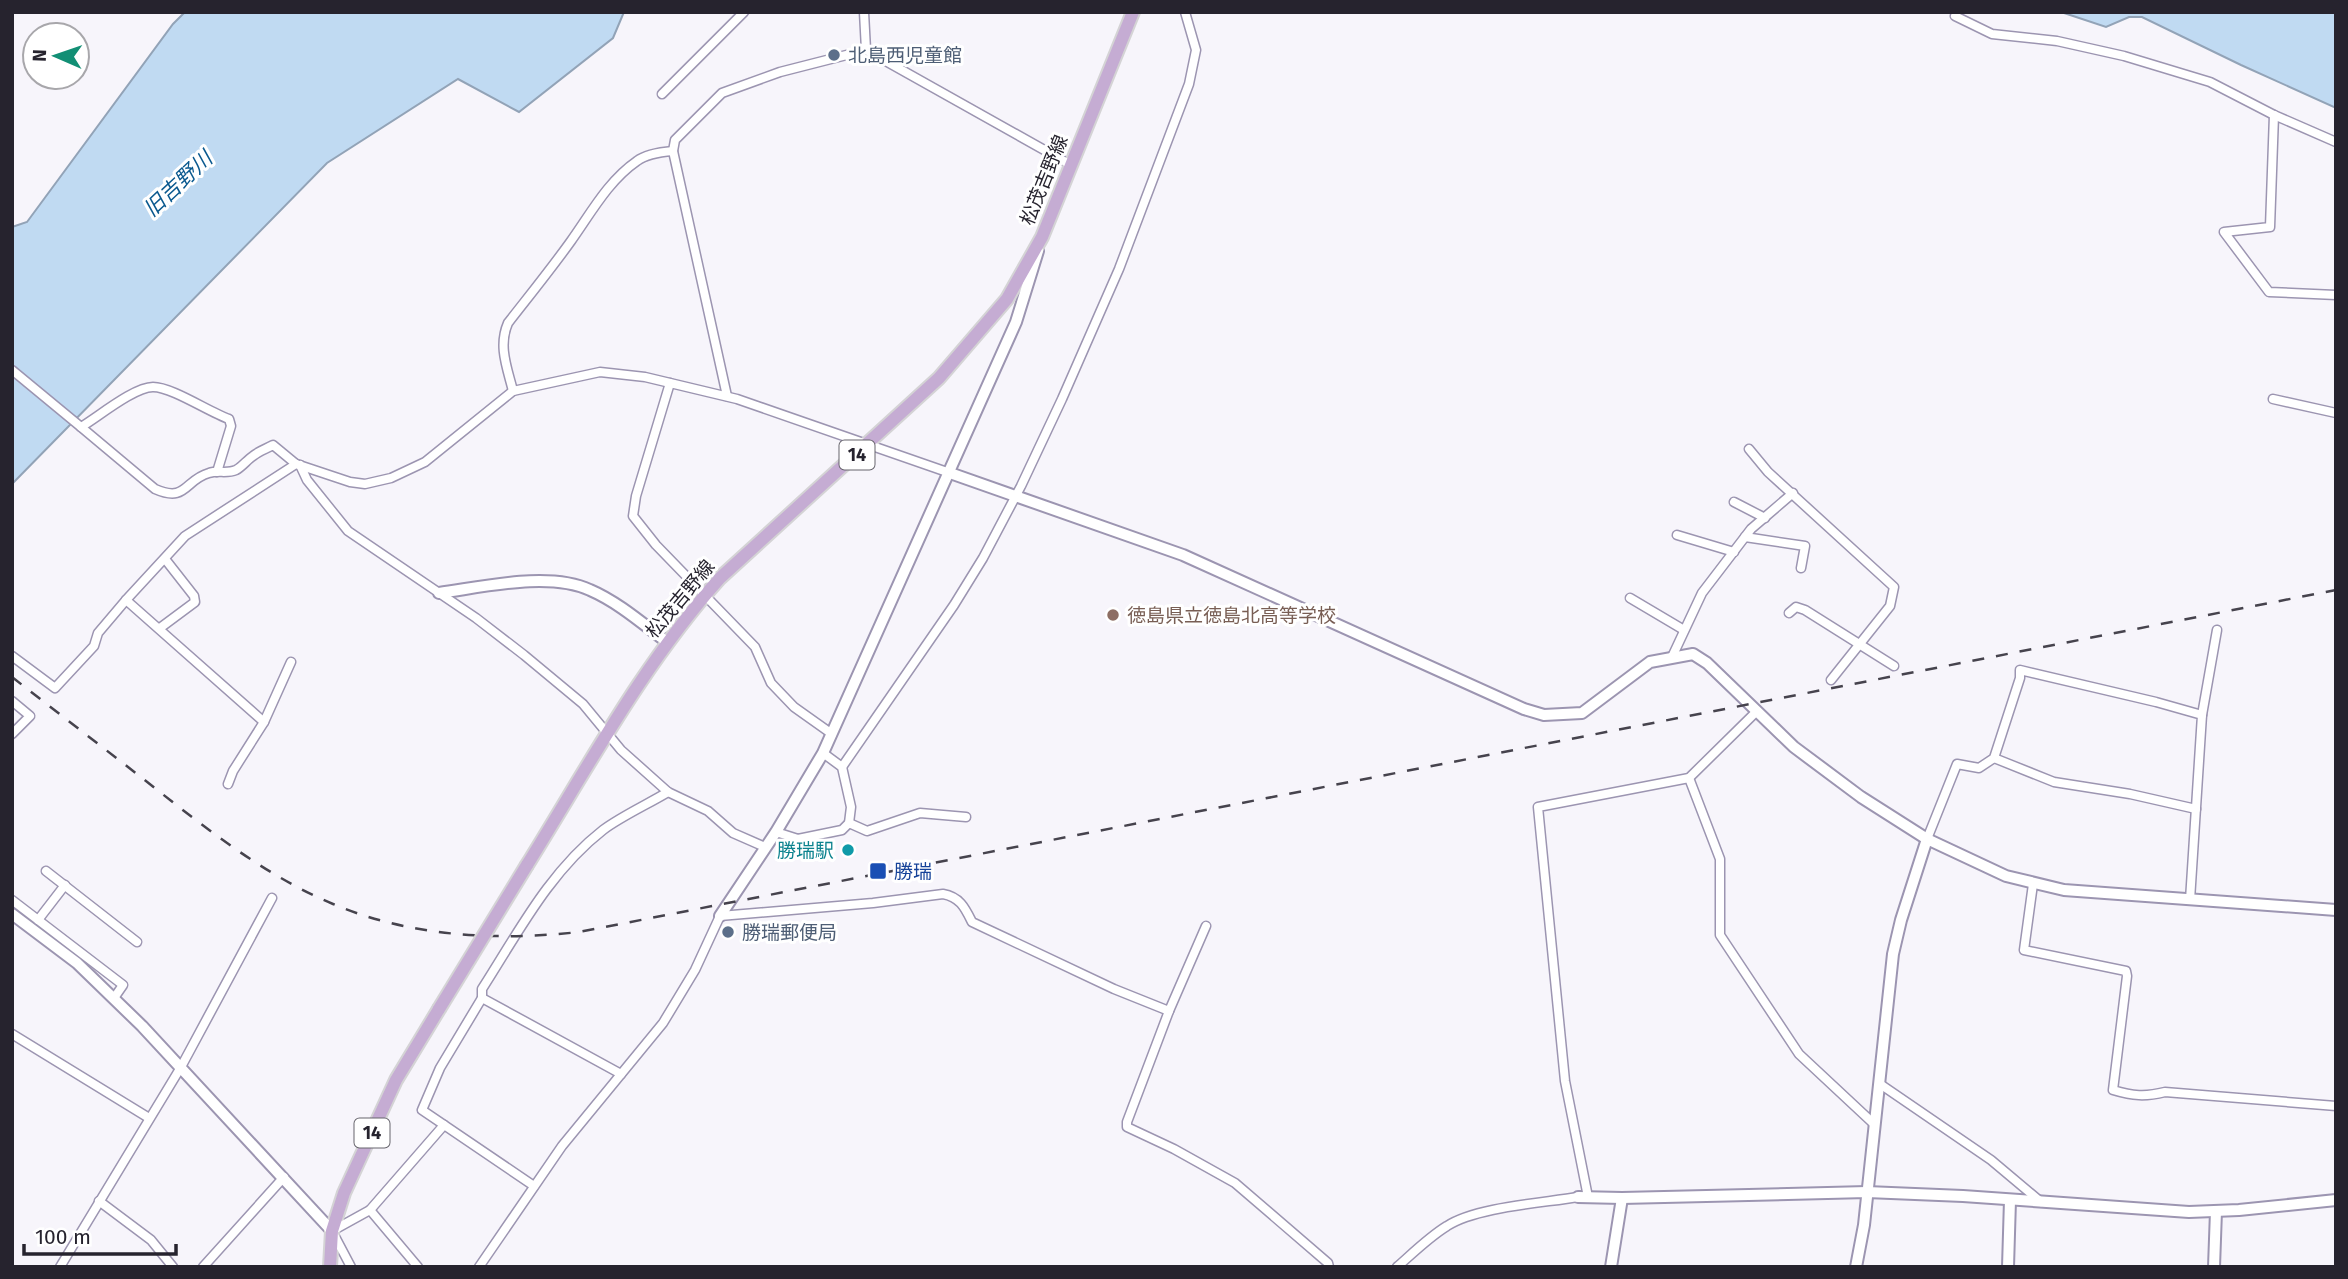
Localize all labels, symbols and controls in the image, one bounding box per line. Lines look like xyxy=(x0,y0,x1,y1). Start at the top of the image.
north arrow xyxy=(21,21,91,91)
place label: 北島西児童館 xyxy=(848,44,962,67)
marker: 北島西児童館 xyxy=(826,47,842,63)
text: N xyxy=(28,49,51,62)
street label: 松茂吉野線 xyxy=(1016,132,1072,228)
water label: 旧吉野川 xyxy=(138,144,219,222)
road number: 14 xyxy=(840,440,874,470)
street label: 松茂吉野線 xyxy=(641,555,719,643)
place label: 徳島県立徳島北高等学校 xyxy=(1127,604,1336,627)
marker: 徳島県立徳島北高等学校 xyxy=(1105,607,1121,623)
place label: 勝瑞駅 xyxy=(777,839,834,862)
marker: 勝瑞駅 xyxy=(840,842,856,858)
place label: 勝瑞 xyxy=(894,860,932,883)
marker: 勝瑞 xyxy=(868,861,888,881)
place label: 勝瑞郵便局 xyxy=(742,921,837,944)
marker: 勝瑞郵便局 xyxy=(720,924,736,940)
road number: 14 xyxy=(354,1118,390,1148)
scale bar xyxy=(24,1212,177,1256)
text: 100 m xyxy=(35,1224,91,1250)

